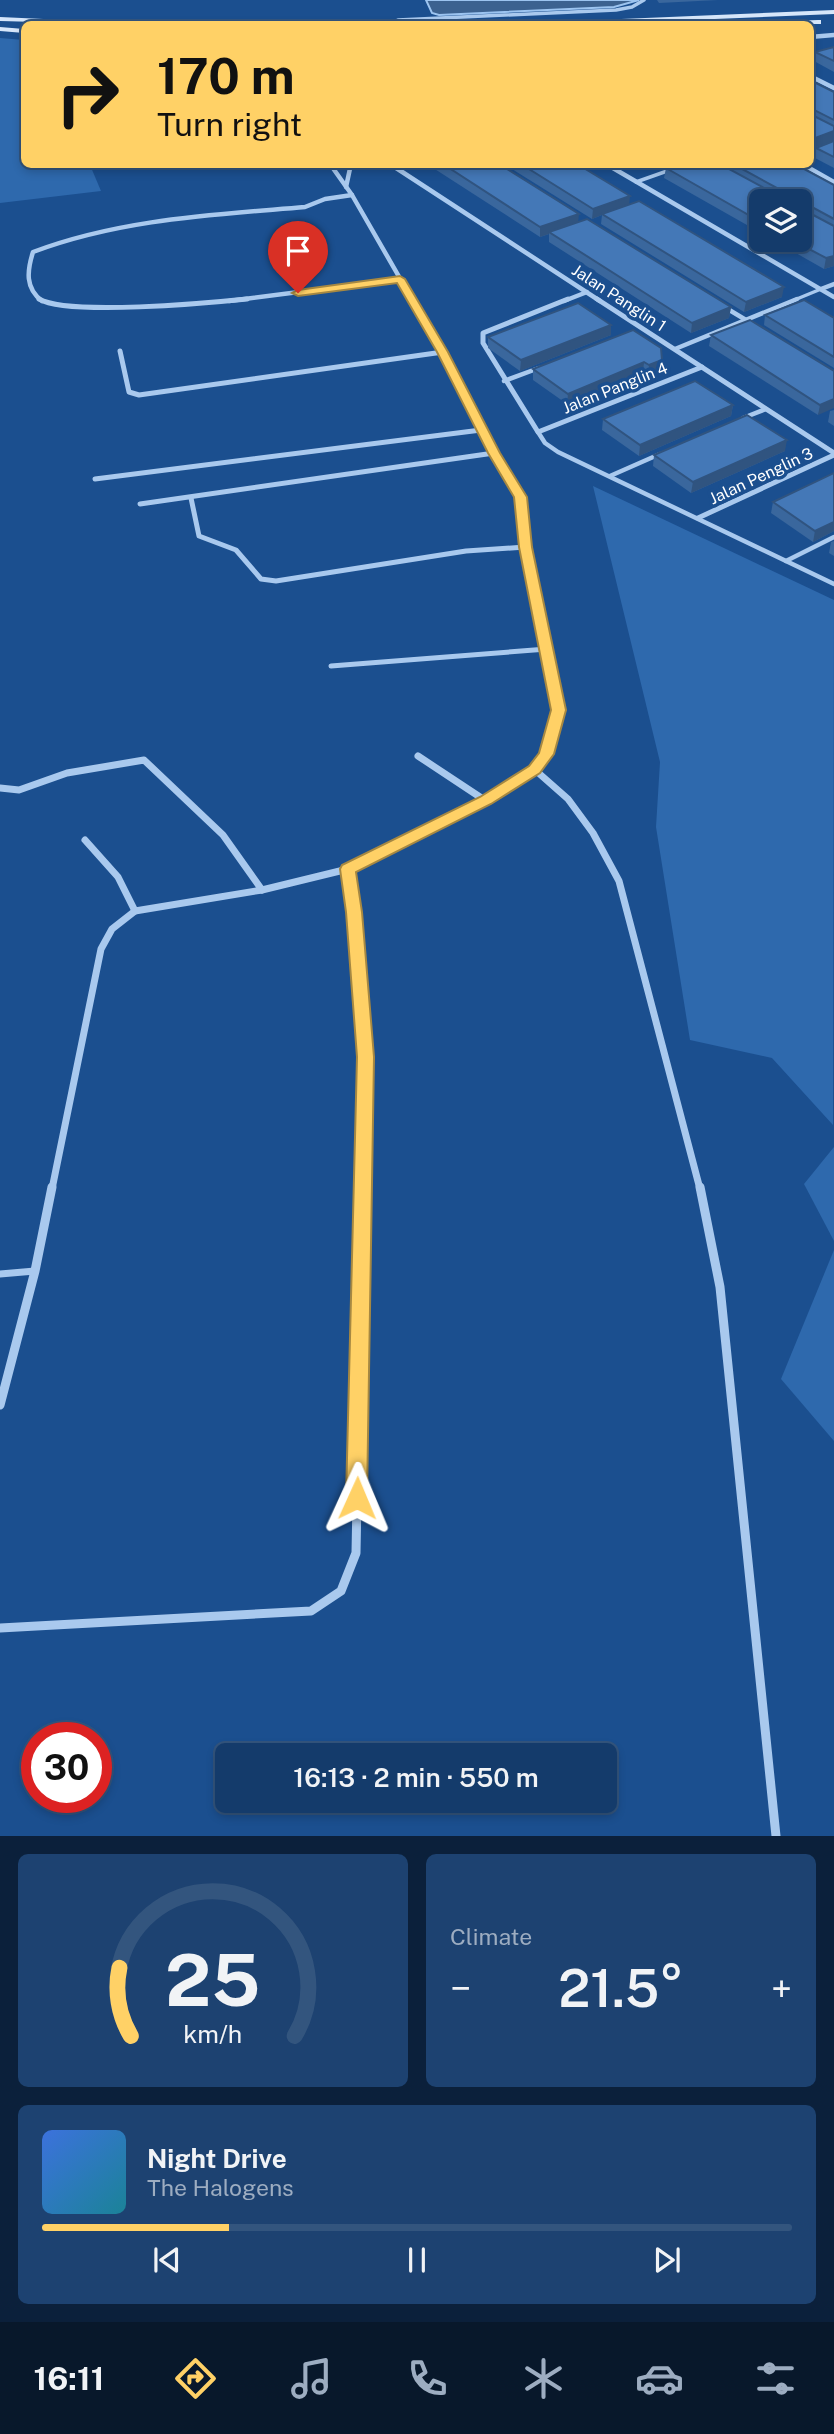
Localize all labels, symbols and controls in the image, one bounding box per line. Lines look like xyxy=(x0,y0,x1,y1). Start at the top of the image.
text: 170 m xyxy=(157,47,295,105)
icon: right xyxy=(42,49,133,140)
text: Turn right xyxy=(157,106,302,143)
map controls xyxy=(749,189,812,252)
button: layers xyxy=(749,189,812,252)
pin xyxy=(268,221,328,293)
icon: arrive xyxy=(279,232,317,270)
street label: Jalan Panglin 1 xyxy=(568,261,670,335)
street label: Jalan Panglin 4 xyxy=(560,358,670,418)
street label: Jalan Penglin 3 xyxy=(706,444,816,508)
position arrow xyxy=(320,1461,394,1535)
speed limit sign: 30 xyxy=(21,1722,112,1813)
text: 16:13 · 2 min · 550 m xyxy=(293,1762,539,1793)
text: Climate xyxy=(450,1923,532,1950)
text: 25 xyxy=(165,1938,261,2023)
text: 21.5° xyxy=(558,1958,684,2019)
text: − xyxy=(450,1966,471,2011)
text: + xyxy=(771,1966,792,2011)
text: km/h xyxy=(184,2019,242,2049)
text: Night Drive xyxy=(147,2143,287,2174)
text: The Halogens xyxy=(147,2174,294,2201)
icon: previous xyxy=(148,2241,186,2279)
icon: pause xyxy=(398,2241,436,2279)
icon: next xyxy=(648,2241,686,2279)
icon: directions xyxy=(171,2354,220,2403)
icon: music xyxy=(287,2354,336,2403)
icon: phone xyxy=(403,2354,452,2403)
icon: climate xyxy=(519,2354,568,2403)
icon: car xyxy=(635,2354,684,2403)
icon: filters xyxy=(751,2354,800,2403)
text: 16:11 xyxy=(34,2360,104,2397)

